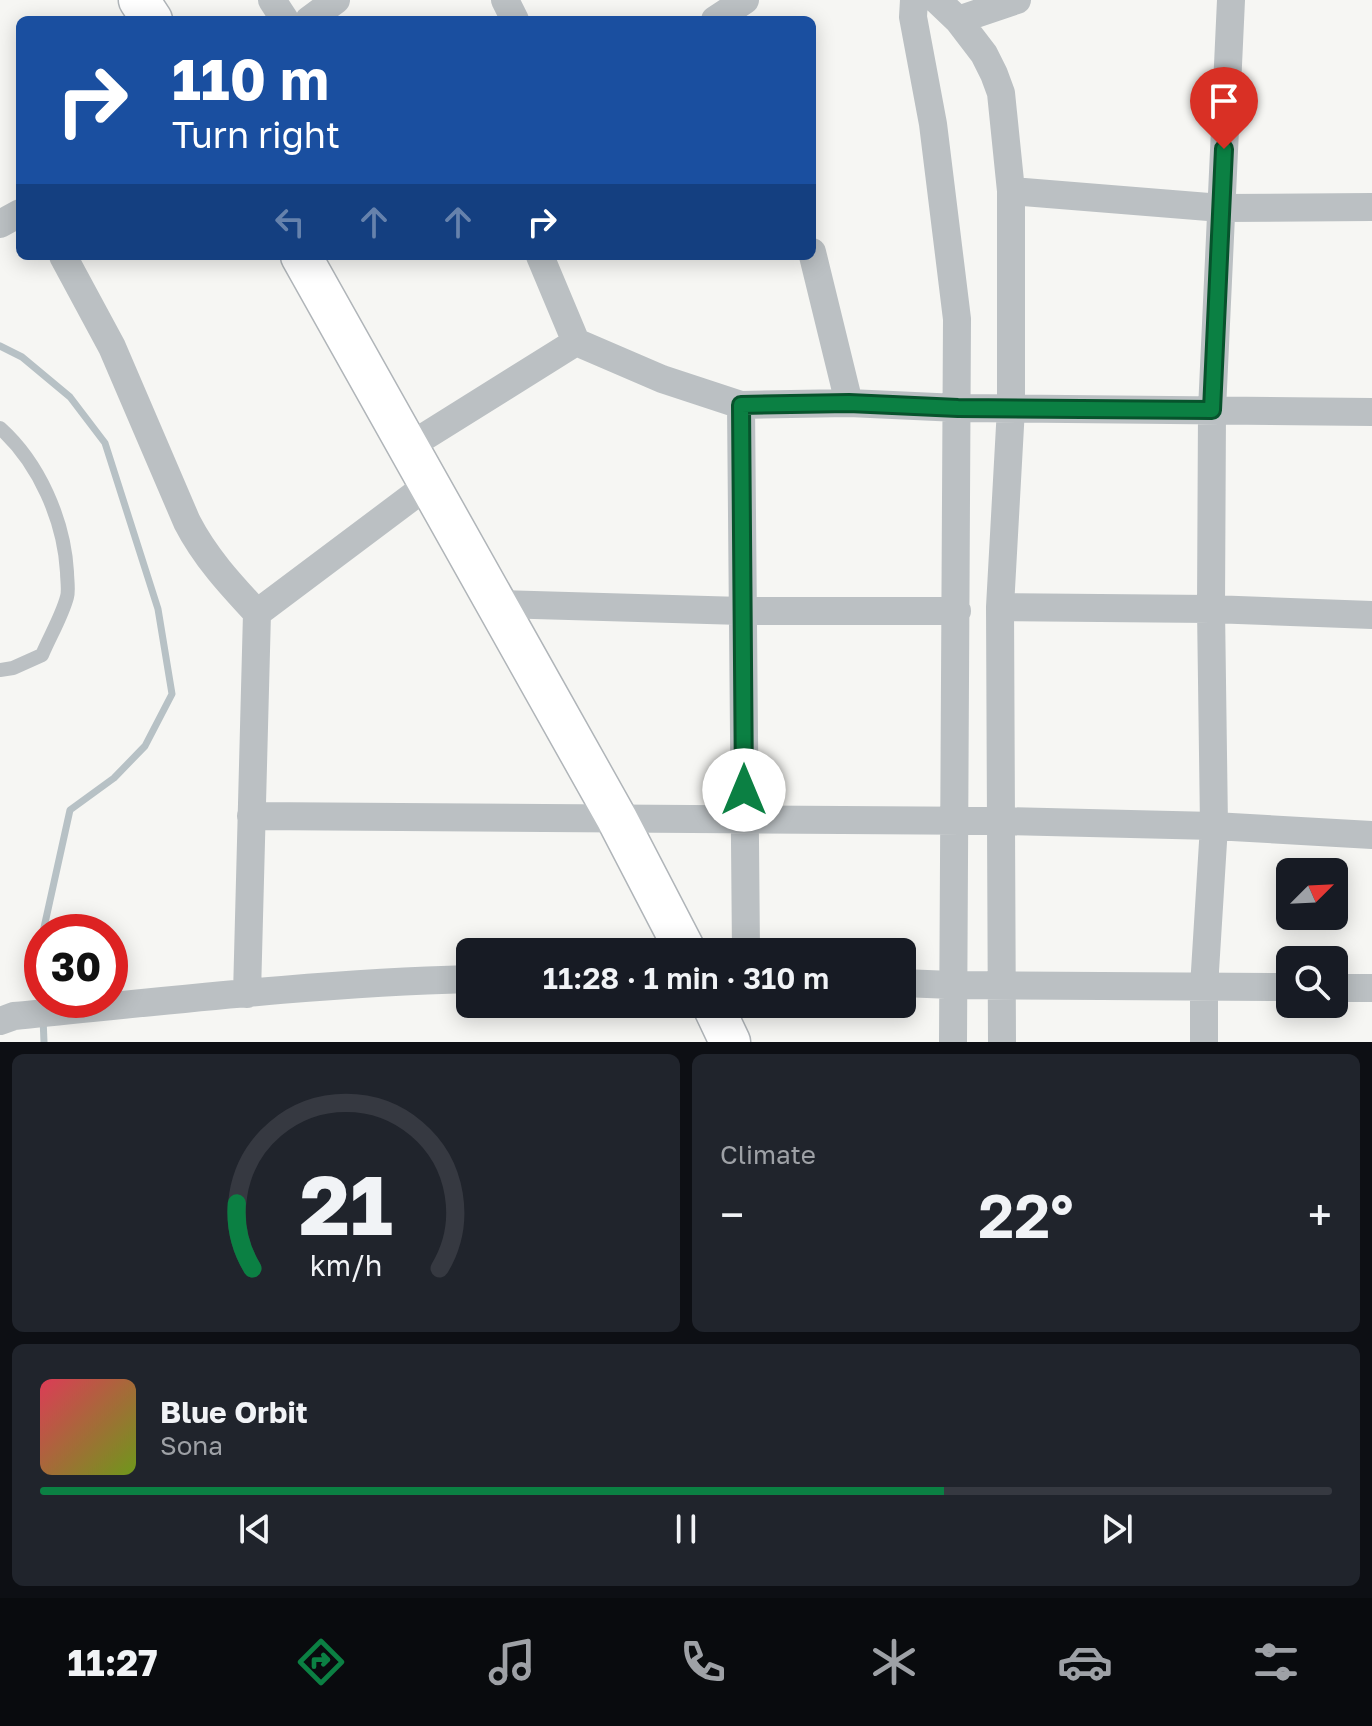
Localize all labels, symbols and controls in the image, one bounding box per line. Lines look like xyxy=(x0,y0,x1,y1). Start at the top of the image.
text: 110 m xyxy=(172,45,329,112)
icon: right xyxy=(40,48,144,152)
pin xyxy=(1190,67,1258,149)
icon: arrive xyxy=(1202,79,1246,123)
text: Turn right xyxy=(172,113,340,156)
icon: left xyxy=(268,200,312,244)
icon: ahead xyxy=(352,200,396,244)
icon: ahead xyxy=(436,200,480,244)
icon: right xyxy=(520,200,564,244)
position arrow xyxy=(702,748,786,832)
north arrow xyxy=(1276,858,1348,930)
map controls xyxy=(1276,858,1348,1018)
speed limit sign: 30 xyxy=(24,914,128,1018)
button: search xyxy=(1276,946,1348,1018)
text: 11:28 · 1 min · 310 m xyxy=(543,960,829,996)
text: Climate xyxy=(720,1139,816,1170)
text: 21 xyxy=(299,1153,393,1253)
text: 22° xyxy=(978,1179,1074,1251)
text: − xyxy=(720,1188,744,1241)
text: + xyxy=(1308,1188,1332,1241)
text: km/h xyxy=(310,1248,382,1282)
text: Blue Orbit xyxy=(160,1394,308,1430)
text: Sona xyxy=(160,1430,223,1461)
icon: previous xyxy=(233,1507,277,1551)
icon: pause xyxy=(664,1507,708,1551)
icon: next xyxy=(1095,1507,1139,1551)
icon: directions xyxy=(293,1634,349,1690)
icon: music xyxy=(484,1634,540,1690)
icon: phone xyxy=(675,1634,731,1690)
icon: climate xyxy=(866,1634,922,1690)
icon: car xyxy=(1057,1634,1113,1690)
icon: filters xyxy=(1248,1634,1304,1690)
text: 11:27 xyxy=(68,1641,158,1684)

